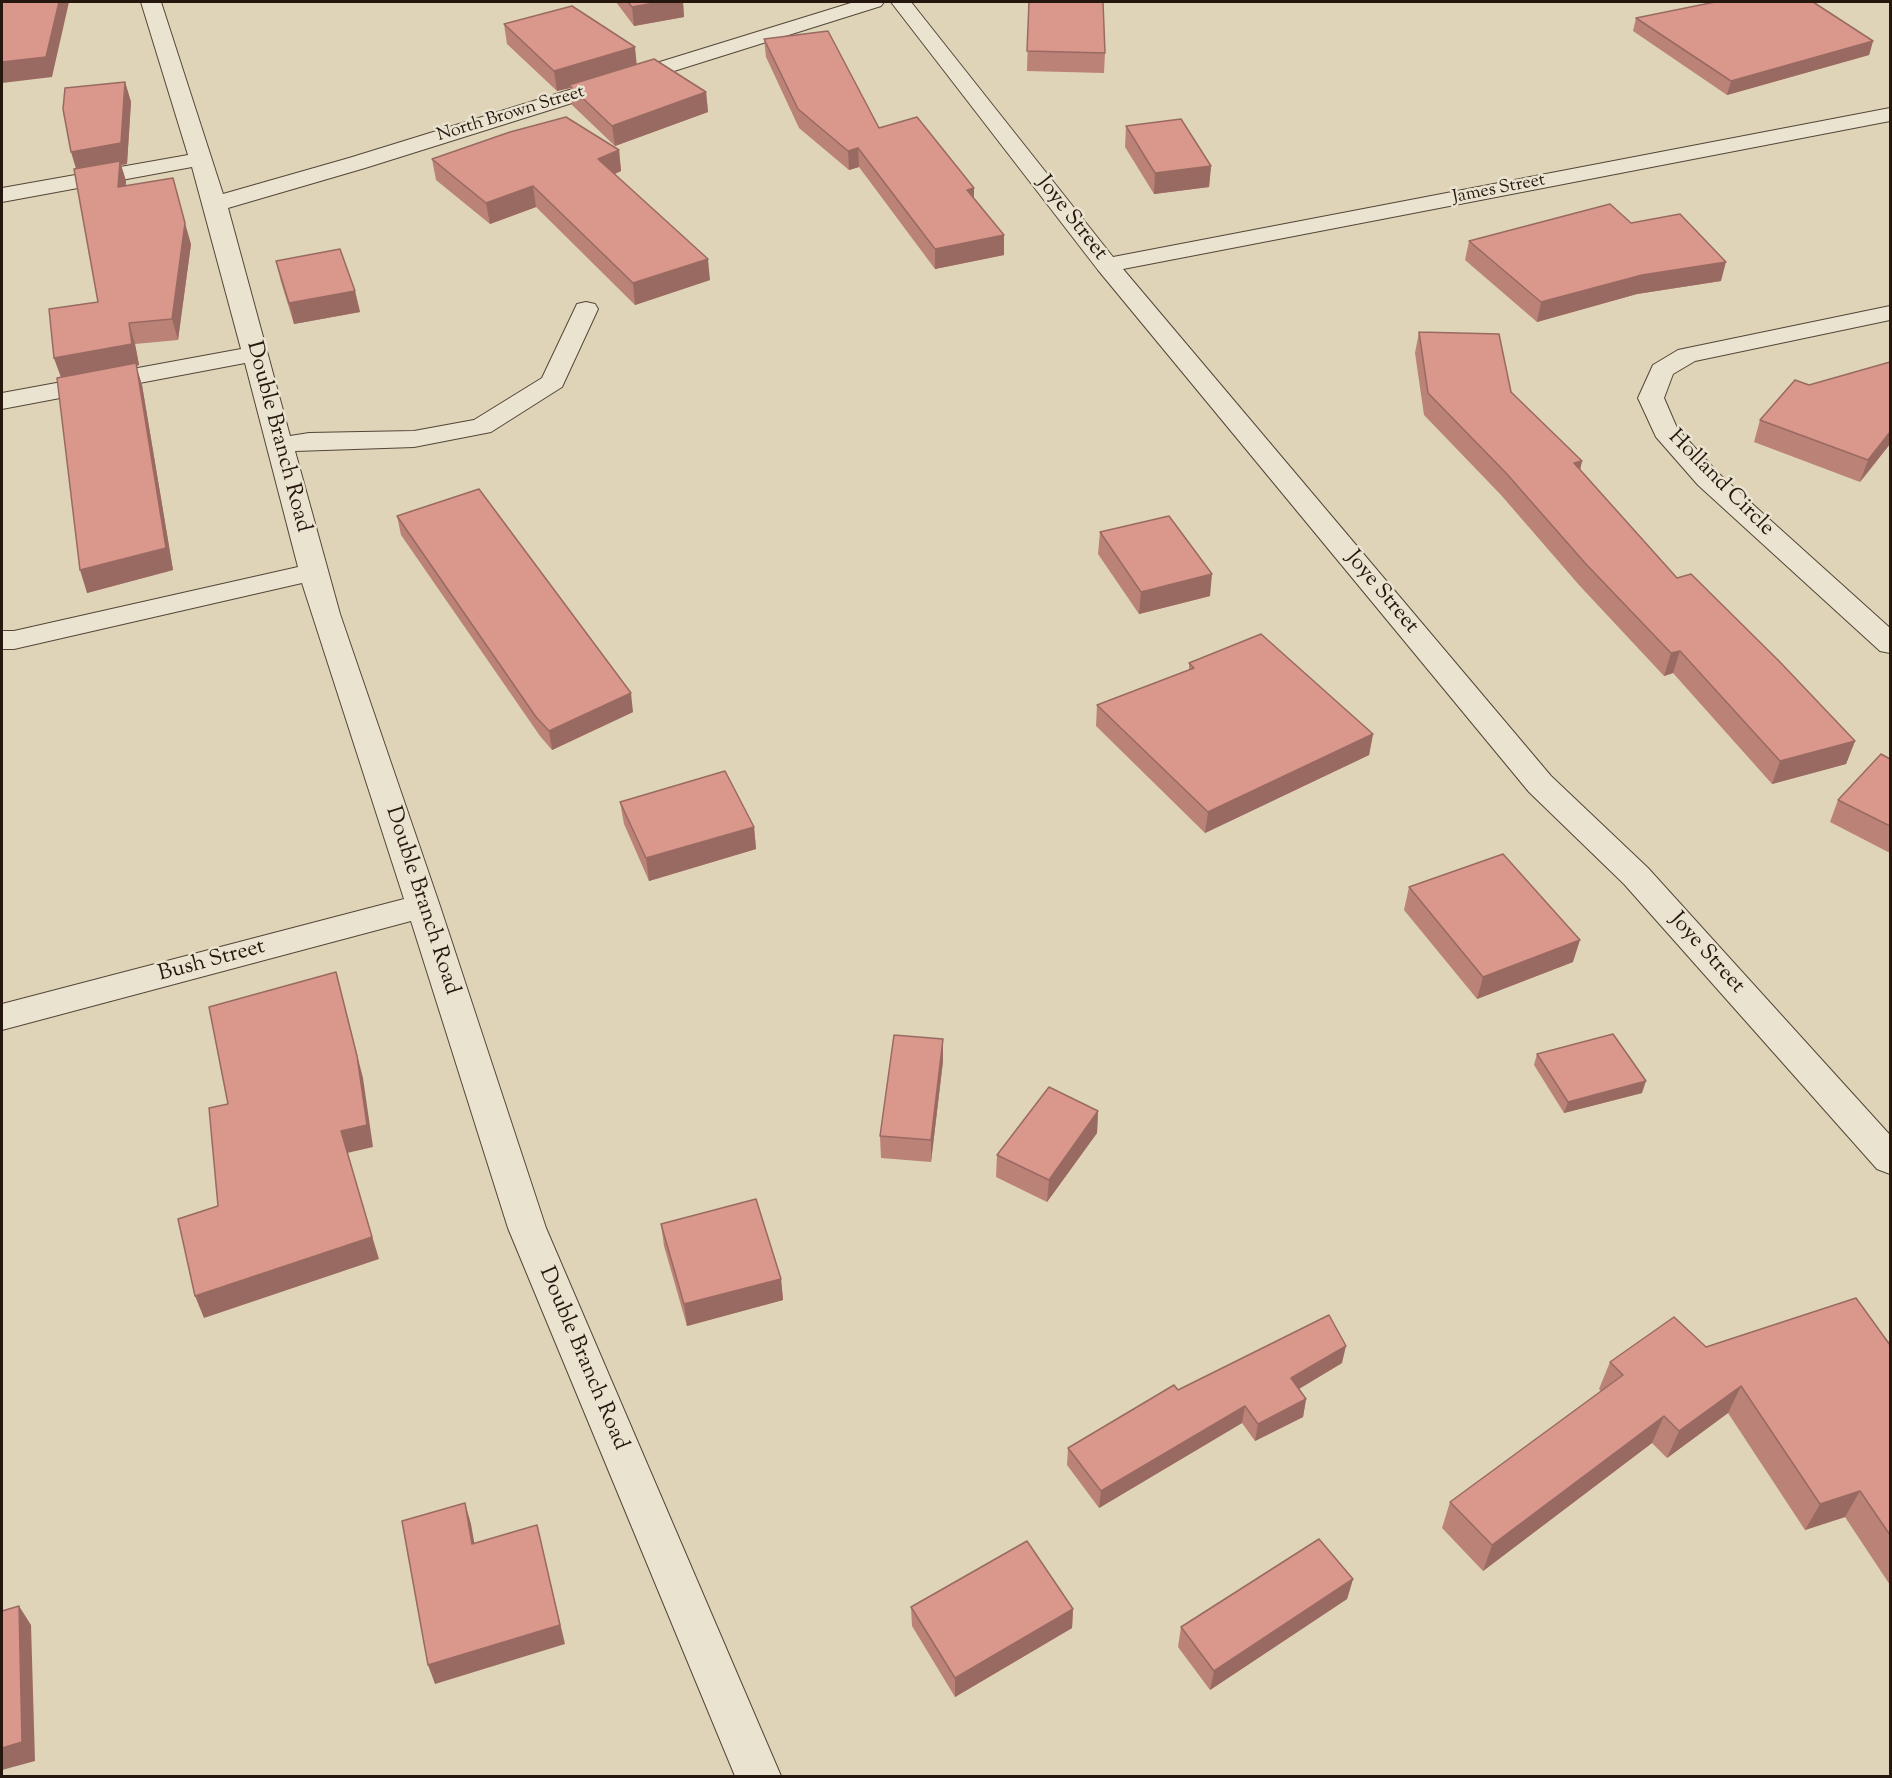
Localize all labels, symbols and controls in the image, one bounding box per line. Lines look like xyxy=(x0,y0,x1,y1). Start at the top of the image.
street label: North Brown Street xyxy=(435,82,587,148)
street label: James Street xyxy=(1451,170,1547,210)
street label: Joye Street xyxy=(1030,171,1112,267)
street label: Double Branch Road xyxy=(239,339,315,535)
street label: Holland Circle xyxy=(1661,425,1779,543)
street label: Joye Street xyxy=(1339,546,1423,640)
street label: Double Branch Road xyxy=(378,803,464,999)
street label: Joye Street xyxy=(1663,908,1749,1000)
street label: Bush Street xyxy=(156,935,268,989)
street label: Double Branch Road xyxy=(531,1263,633,1455)

